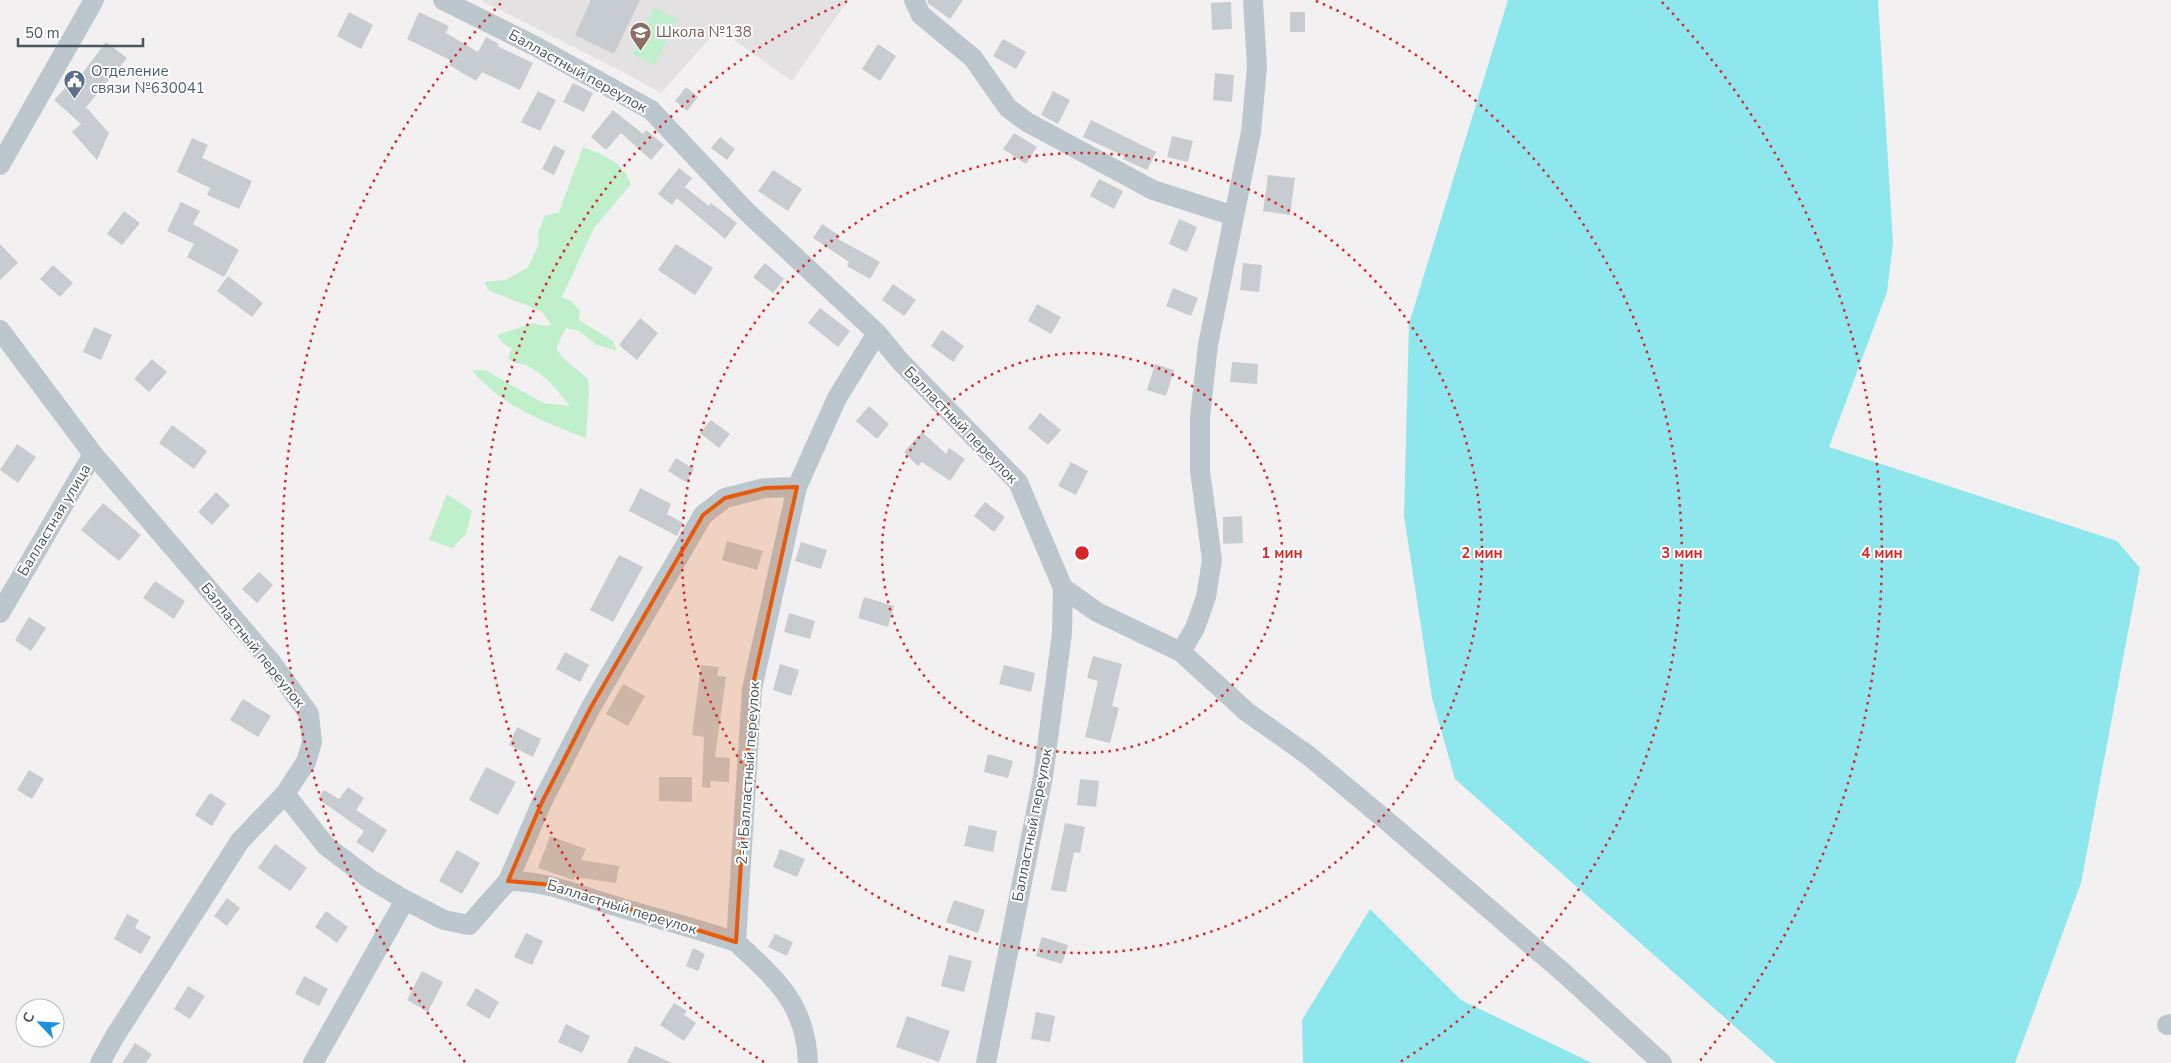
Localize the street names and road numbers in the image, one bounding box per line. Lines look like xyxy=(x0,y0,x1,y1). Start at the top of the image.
street label: Балластный переулок xyxy=(505,25,651,118)
street label: Балластный переулок xyxy=(900,362,1022,488)
street label: Балластная улица xyxy=(13,460,95,580)
street label: Балластный переулок xyxy=(196,578,310,712)
street label: 2-й Балластный переулок xyxy=(732,681,764,865)
street label: Балластный переулок xyxy=(1007,747,1057,903)
street label: Балластный переулок xyxy=(545,875,699,939)

